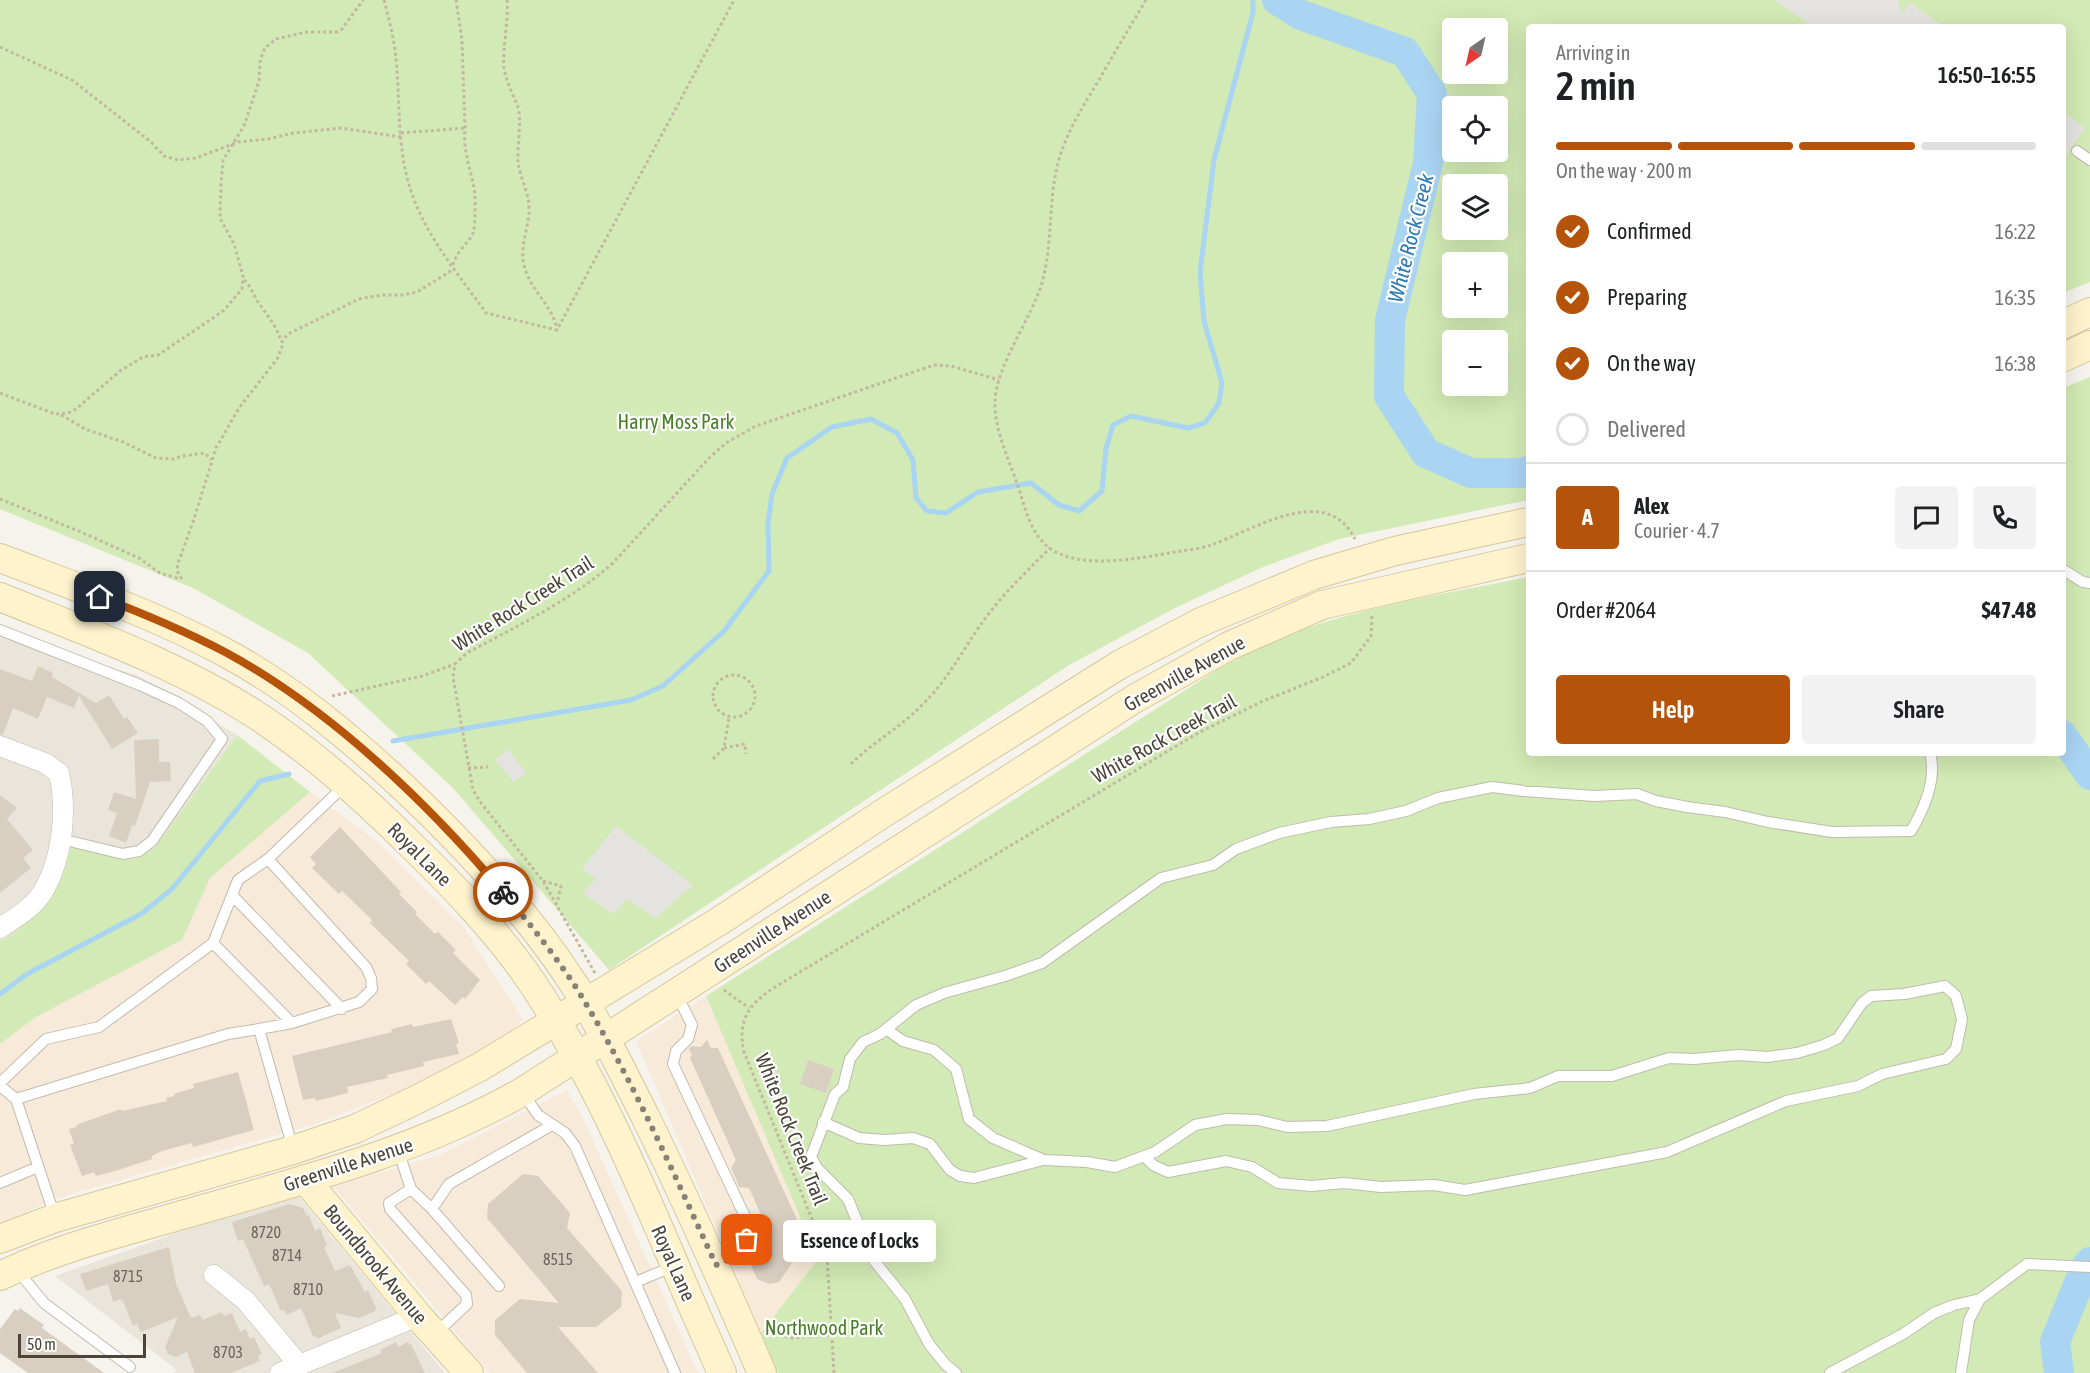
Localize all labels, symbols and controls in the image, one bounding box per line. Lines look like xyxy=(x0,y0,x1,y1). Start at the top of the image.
north arrow xyxy=(1442,18,1508,84)
map controls xyxy=(1442,18,1508,396)
text: Arriving in xyxy=(1556,41,1630,64)
text: 16:50–16:55 xyxy=(1938,62,2036,88)
text: 2 min xyxy=(1556,64,1636,108)
button: locate xyxy=(1442,96,1508,162)
text: On the way · 200 m xyxy=(1556,159,1692,182)
water label: White Rock Creek xyxy=(1382,170,1438,305)
button: layers xyxy=(1442,174,1508,240)
icon: check xyxy=(1556,215,1589,248)
text: Confirmed xyxy=(1607,218,1692,244)
text: 16:22 xyxy=(1995,220,2036,243)
button: + xyxy=(1442,252,1508,318)
icon: check xyxy=(1556,281,1589,314)
text: Preparing xyxy=(1607,284,1687,310)
text: 16:35 xyxy=(1995,286,2036,309)
button: − xyxy=(1442,330,1508,396)
icon: check xyxy=(1556,347,1589,380)
text: On the way xyxy=(1607,350,1696,376)
text: 16:38 xyxy=(1995,352,2036,375)
park label: Harry Moss Park xyxy=(618,410,735,433)
text: Delivered xyxy=(1607,416,1686,442)
button: chat xyxy=(1895,486,1958,549)
button: phone xyxy=(1973,486,2036,549)
text: Alex xyxy=(1634,493,1669,519)
text: A xyxy=(1582,504,1593,530)
text: Courier · 4.7 xyxy=(1634,519,1720,542)
street label: White Rock Creek Trail xyxy=(449,550,598,655)
pin xyxy=(74,571,125,622)
icon: home xyxy=(83,580,116,613)
text: Order #2064 xyxy=(1556,597,1656,623)
text: $47.48 xyxy=(1981,597,2036,623)
street label: Greenville Avenue xyxy=(1120,630,1248,716)
button: Help xyxy=(1556,675,1790,744)
button: Share xyxy=(1802,675,2036,744)
street label: White Rock Creek Trail xyxy=(1088,689,1241,787)
street label: Royal Lane xyxy=(383,817,457,891)
courier xyxy=(473,862,533,922)
icon: bike xyxy=(487,876,520,909)
street label: Greenville Avenue xyxy=(709,885,835,977)
street label: White Rock Creek Trail xyxy=(751,1050,833,1209)
street label: Greenville Avenue xyxy=(280,1132,416,1196)
street label: Boundbrook Avenue xyxy=(319,1200,433,1328)
pin xyxy=(721,1214,772,1265)
callout: Essence of Locks xyxy=(783,1219,936,1261)
street label: Royal Lane xyxy=(647,1222,701,1304)
house number: 8720 xyxy=(251,1223,281,1241)
icon: bag xyxy=(730,1223,763,1256)
text: Essence of Locks xyxy=(800,1229,919,1252)
house number: 8714 xyxy=(272,1246,302,1264)
house number: 8515 xyxy=(543,1250,573,1268)
house number: 8715 xyxy=(113,1267,143,1285)
house number: 8710 xyxy=(293,1280,323,1298)
park label: Northwood Park xyxy=(765,1316,883,1339)
scale bar xyxy=(18,1331,146,1358)
text: 50 m xyxy=(27,1335,56,1353)
house number: 8703 xyxy=(213,1343,243,1361)

